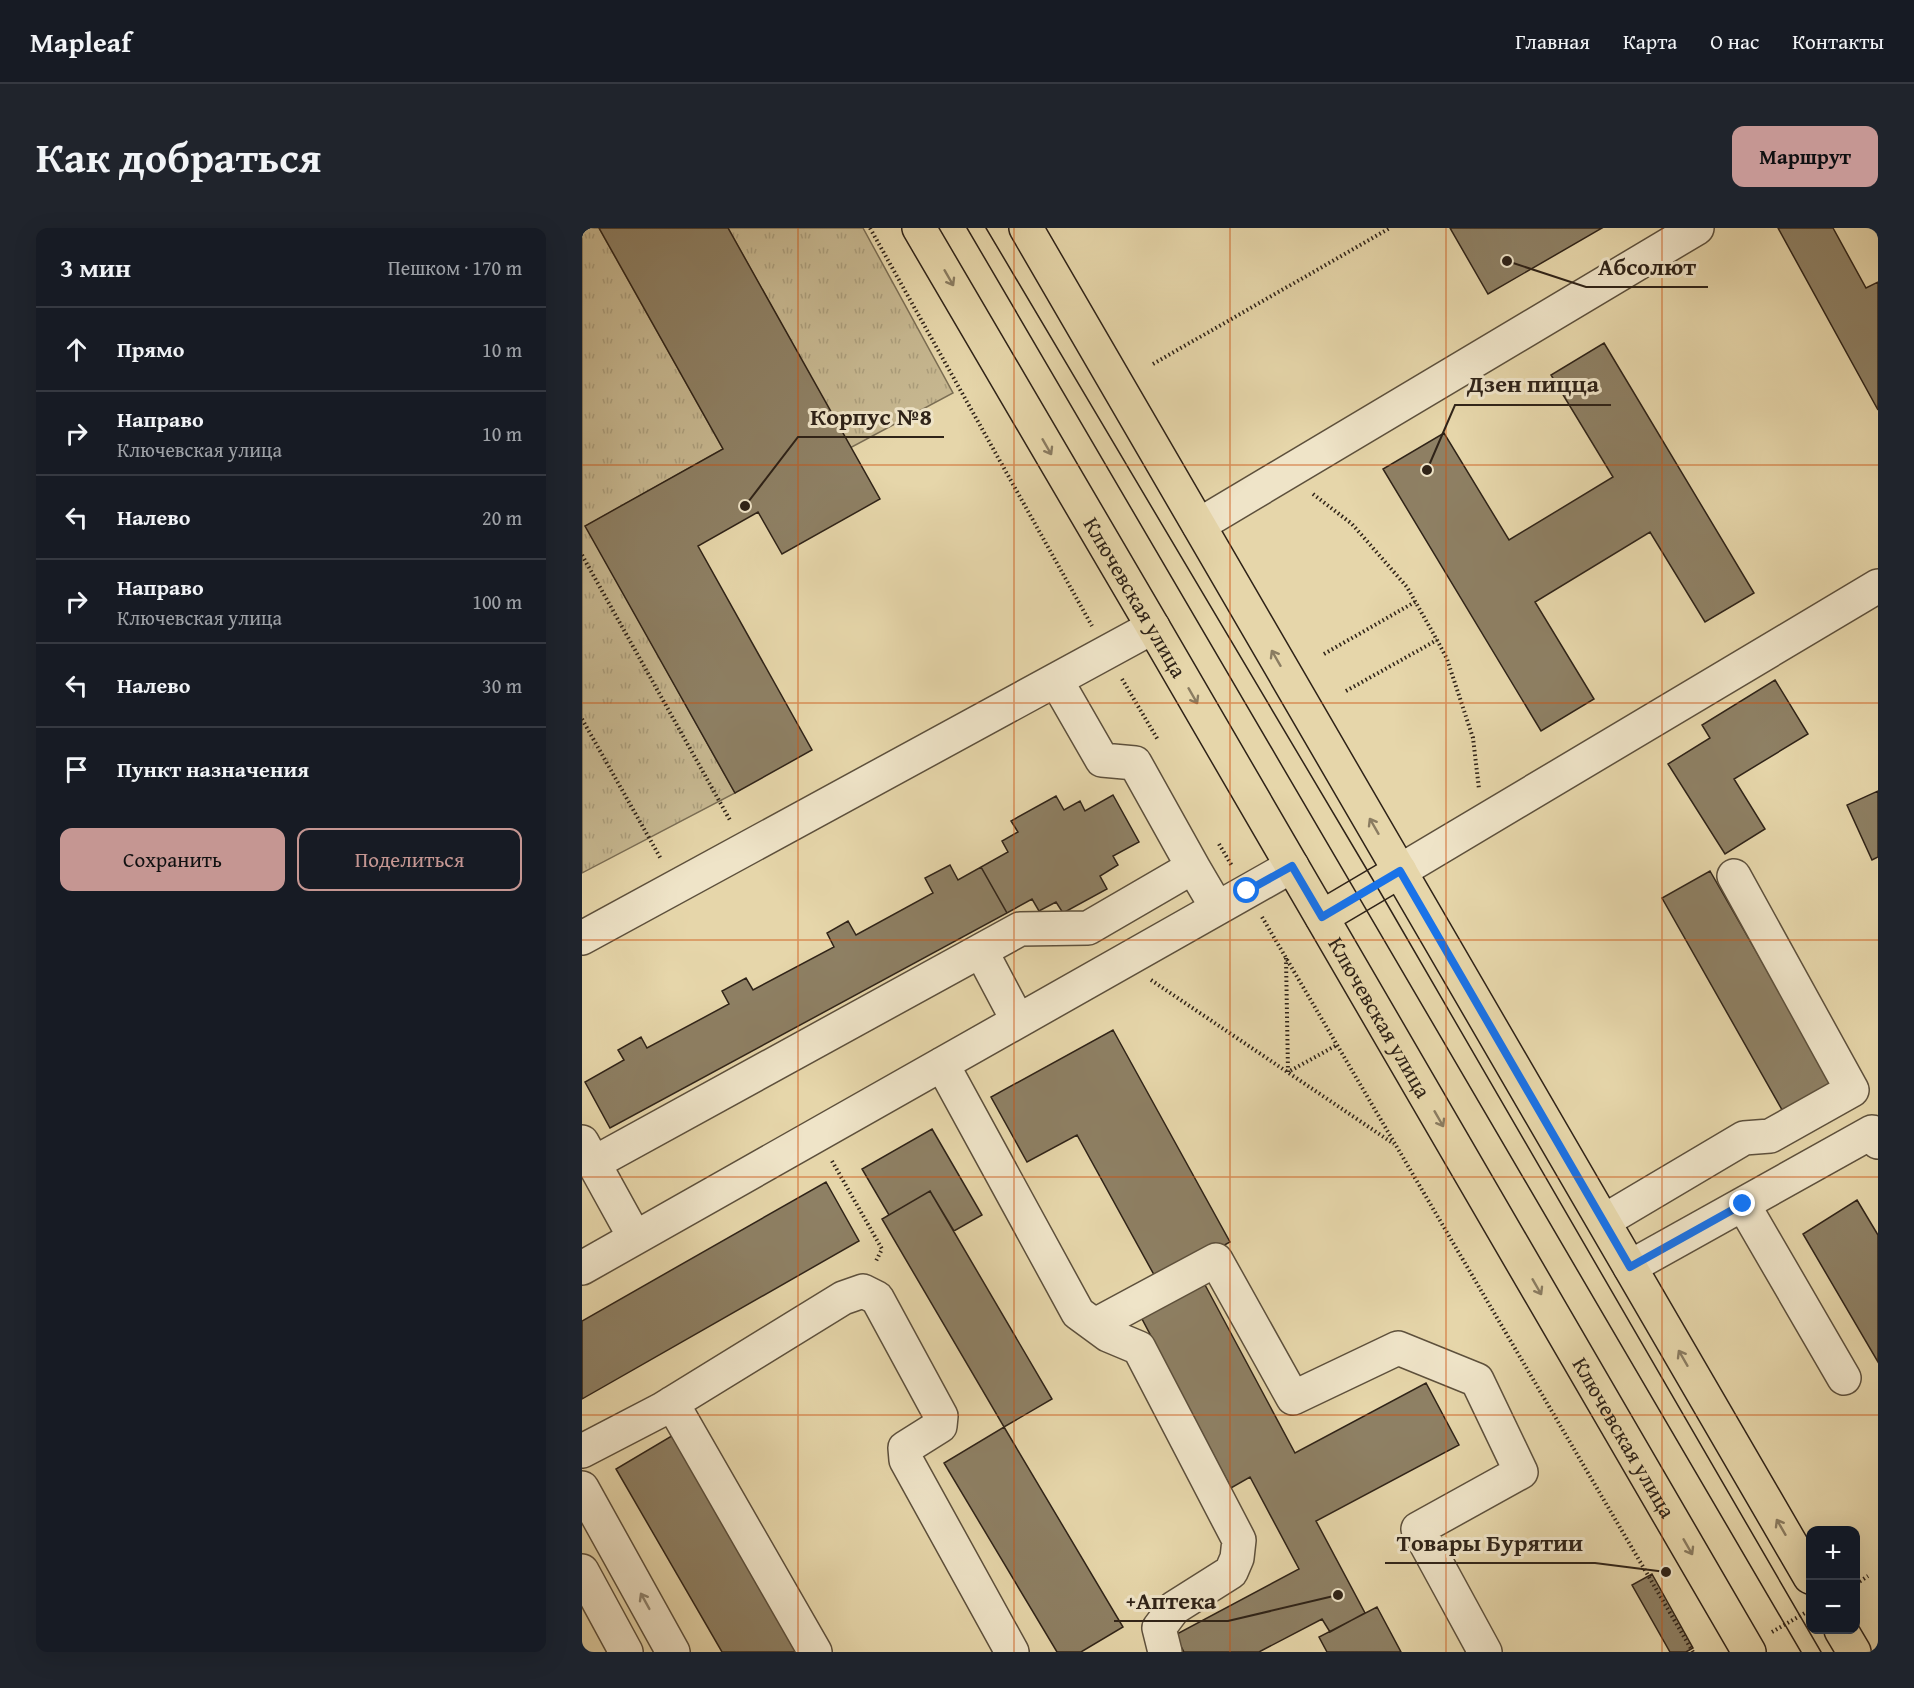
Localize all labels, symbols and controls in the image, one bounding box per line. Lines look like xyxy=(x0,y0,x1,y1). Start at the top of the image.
text: Mapleaf xyxy=(30,21,131,62)
text: Главная xyxy=(1515,26,1590,57)
text: Карта xyxy=(1623,26,1677,57)
text: О нас xyxy=(1710,26,1759,57)
text: Контакты xyxy=(1792,26,1884,57)
text: Как добраться xyxy=(36,126,321,187)
button: Маршрут xyxy=(1732,126,1878,187)
callout: Абсолют xyxy=(1586,245,1708,287)
text: 3 мин xyxy=(60,248,131,287)
text: Абсолют xyxy=(1598,249,1696,284)
text: Пешком · 170 m xyxy=(388,253,522,282)
one-way arrow xyxy=(943,269,955,286)
icon: ahead xyxy=(60,333,93,366)
text: Прямо xyxy=(117,333,184,365)
text: 10 m xyxy=(482,335,522,364)
callout: Дзен пицца xyxy=(1455,363,1611,405)
text: Дзен пицца xyxy=(1466,366,1600,401)
callout: Корпус №8 xyxy=(798,395,944,437)
text: Корпус №8 xyxy=(810,399,932,434)
text: Направо xyxy=(117,403,204,435)
icon: right xyxy=(60,417,93,450)
text: 10 m xyxy=(482,419,522,448)
text: Ключевская улица xyxy=(117,435,282,464)
one-way arrow xyxy=(1042,438,1054,455)
icon: left xyxy=(60,501,93,534)
text: Налево xyxy=(117,501,190,533)
text: 20 m xyxy=(482,503,522,532)
street label: Ключевская улица xyxy=(1076,511,1195,684)
text: Направо xyxy=(117,571,204,603)
icon: right xyxy=(60,585,93,618)
text: 100 m xyxy=(472,587,522,616)
text: Ключевская улица xyxy=(117,603,282,632)
one-way arrow xyxy=(1270,650,1282,667)
icon: left xyxy=(60,669,93,702)
text: Налево xyxy=(117,669,190,701)
text: 30 m xyxy=(482,671,522,700)
one-way arrow xyxy=(1188,687,1200,704)
icon: arrive xyxy=(60,753,93,786)
text: Пункт назначения xyxy=(117,753,309,785)
one-way arrow xyxy=(1368,818,1380,835)
button: Сохранить xyxy=(60,828,285,891)
button: Поделиться xyxy=(297,828,522,891)
route start xyxy=(1233,877,1259,903)
street label: Ключевская улица xyxy=(1320,931,1440,1104)
one-way arrow xyxy=(1433,1110,1445,1127)
route end xyxy=(1729,1190,1755,1216)
one-way arrow xyxy=(1531,1278,1543,1295)
one-way arrow xyxy=(1677,1350,1689,1367)
street label: Ключевская улица xyxy=(1565,1351,1684,1524)
one-way arrow xyxy=(1775,1519,1787,1536)
callout: Товары Бурятии xyxy=(1385,1521,1595,1563)
text: Товары Бурятии xyxy=(1397,1525,1583,1560)
map controls xyxy=(1806,1526,1860,1634)
button: + xyxy=(1806,1526,1860,1580)
one-way arrow xyxy=(1682,1538,1694,1555)
callout: +Аптека xyxy=(1114,1579,1228,1621)
button: − xyxy=(1806,1580,1860,1634)
text: +Аптека xyxy=(1126,1583,1217,1618)
one-way arrow xyxy=(638,1593,650,1610)

